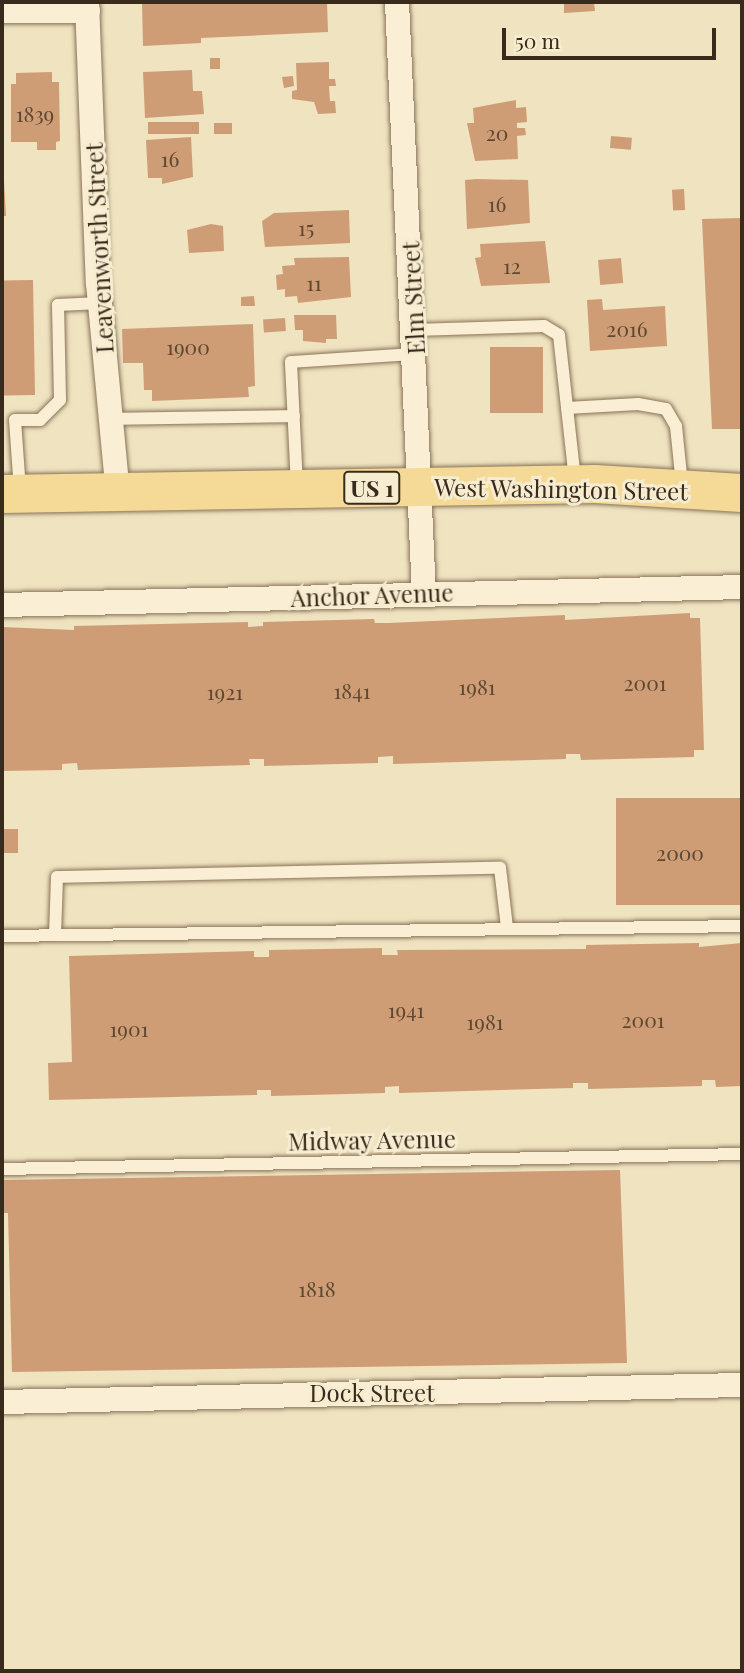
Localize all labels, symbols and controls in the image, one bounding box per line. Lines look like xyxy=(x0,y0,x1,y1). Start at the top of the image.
scale bar xyxy=(506,14,720,58)
text: 50 m xyxy=(515,26,560,54)
house number: 1839 xyxy=(16,100,54,126)
house number: 20 xyxy=(486,119,508,145)
street label: Leavenworth Street xyxy=(79,142,119,354)
house number: 16 xyxy=(161,145,179,171)
house number: 16 xyxy=(488,190,506,216)
house number: 15 xyxy=(298,214,314,240)
street label: Elm Street xyxy=(396,241,430,355)
house number: 12 xyxy=(503,252,521,278)
house number: 11 xyxy=(306,269,322,295)
house number: 2016 xyxy=(606,315,648,341)
house number: 1900 xyxy=(166,333,210,359)
road number: US 1 xyxy=(342,468,402,508)
street label: West Washington Street xyxy=(433,472,689,506)
street label: Anchor Avenue xyxy=(289,578,455,612)
house number: 2001 xyxy=(623,669,667,695)
house number: 1981 xyxy=(458,673,496,699)
house number: 1841 xyxy=(334,677,370,703)
house number: 1921 xyxy=(207,678,243,704)
house number: 2000 xyxy=(656,839,704,865)
house number: 1941 xyxy=(388,996,424,1022)
house number: 2001 xyxy=(621,1006,665,1032)
house number: 1981 xyxy=(466,1008,504,1034)
house number: 1901 xyxy=(110,1015,148,1041)
street label: Midway Avenue xyxy=(287,1124,457,1156)
house number: 1818 xyxy=(298,1275,336,1301)
street label: Dock Street xyxy=(309,1379,435,1407)

